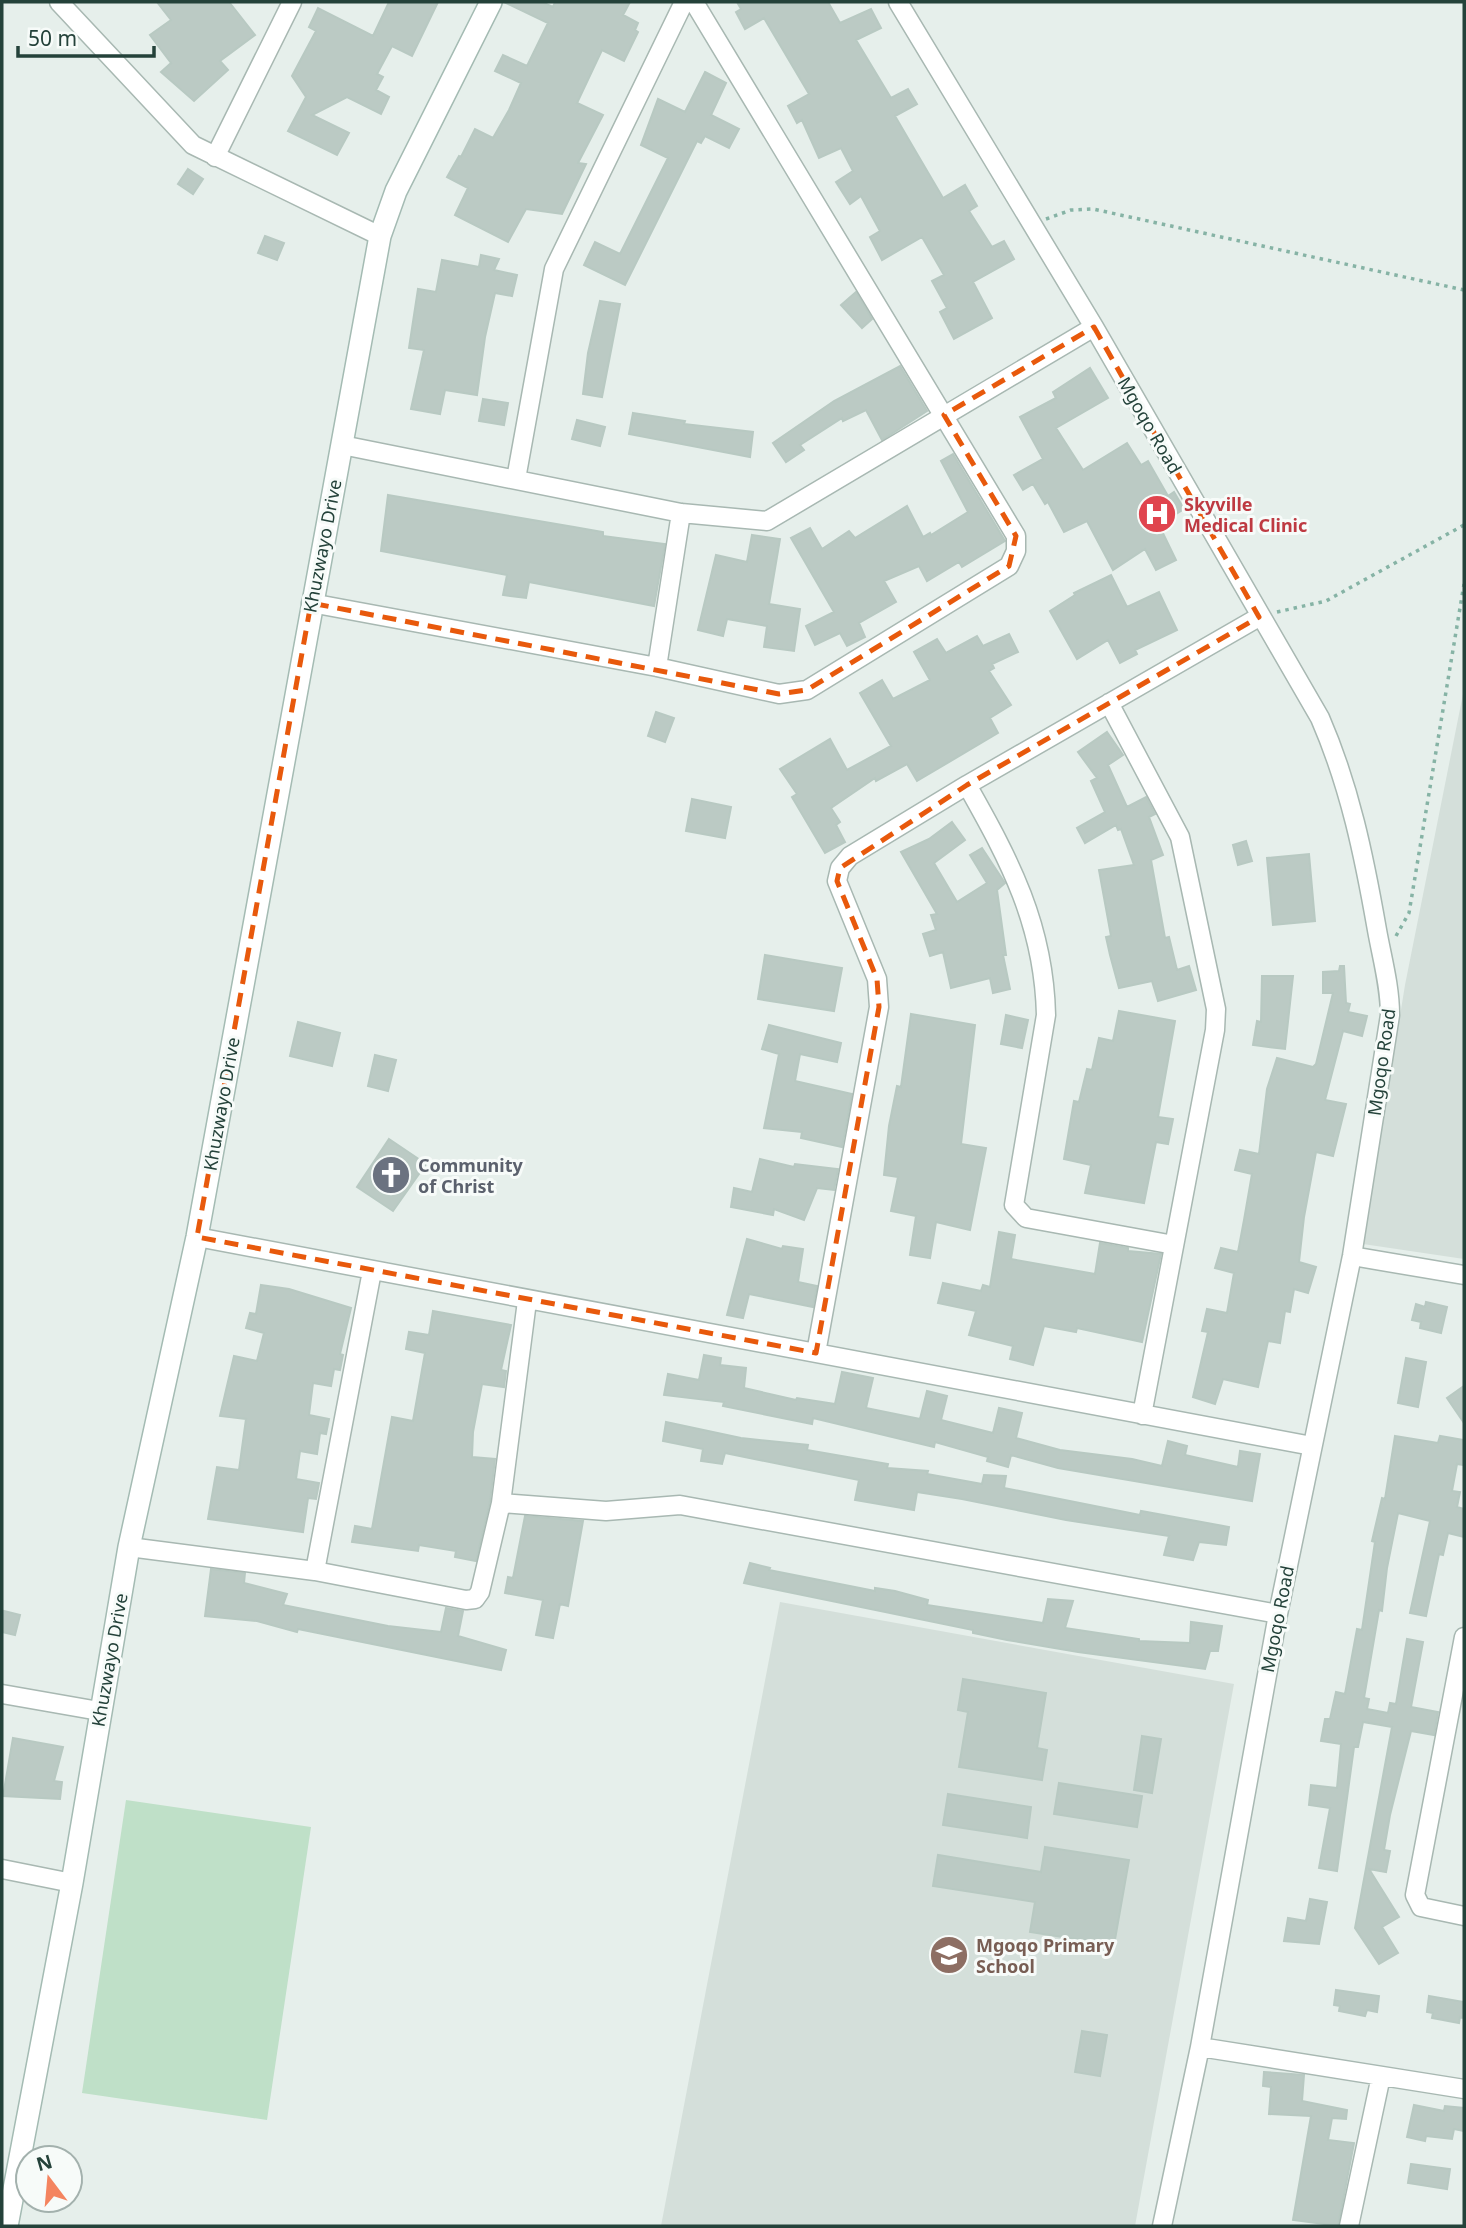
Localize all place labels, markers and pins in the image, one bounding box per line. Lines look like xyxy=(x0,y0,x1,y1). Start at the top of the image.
place label: Skyville Medical Clinic xyxy=(1184,492,1307,537)
hospital icon: Skyville Medical Clinic xyxy=(1136,493,1178,535)
place label: Community of Christ xyxy=(418,1153,523,1198)
church icon: Community of Christ xyxy=(370,1154,412,1196)
place label: Mgoqo Primary School xyxy=(976,1933,1115,1978)
school or university icon: Mgoqo Primary School xyxy=(928,1934,970,1976)

